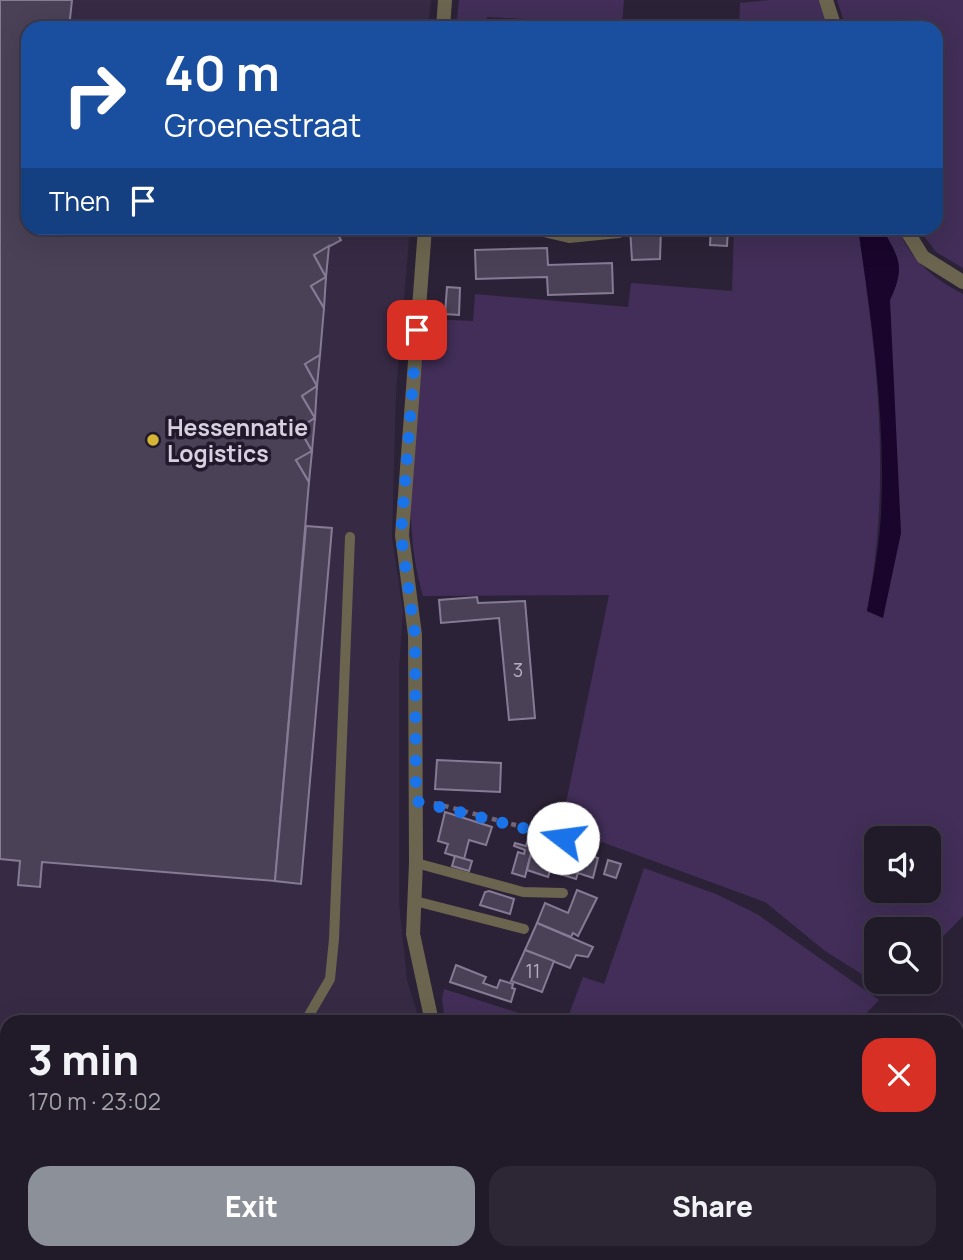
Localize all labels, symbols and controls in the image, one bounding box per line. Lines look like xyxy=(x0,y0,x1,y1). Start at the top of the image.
text: 40 m xyxy=(164,39,280,106)
icon: right xyxy=(49,49,140,140)
text: Groenestraat xyxy=(164,103,361,147)
icon: arrive xyxy=(124,182,162,220)
text: Then xyxy=(49,183,110,219)
pin xyxy=(387,300,447,360)
icon: arrive xyxy=(398,311,436,349)
place label: Hessennatie Logistics xyxy=(167,411,308,469)
marker: Hessennatie Logistics xyxy=(145,432,161,448)
house number: 3 xyxy=(513,657,523,683)
position arrow xyxy=(526,801,600,875)
map controls xyxy=(864,826,941,994)
button: sound xyxy=(864,826,941,903)
button: search xyxy=(864,917,941,994)
house number: 11 xyxy=(526,958,540,984)
text: 3 min xyxy=(28,1030,139,1088)
button: close xyxy=(862,1038,936,1112)
text: 170 m · 23:02 xyxy=(28,1085,161,1117)
button: Exit xyxy=(28,1166,475,1246)
button: Share xyxy=(489,1166,936,1246)

